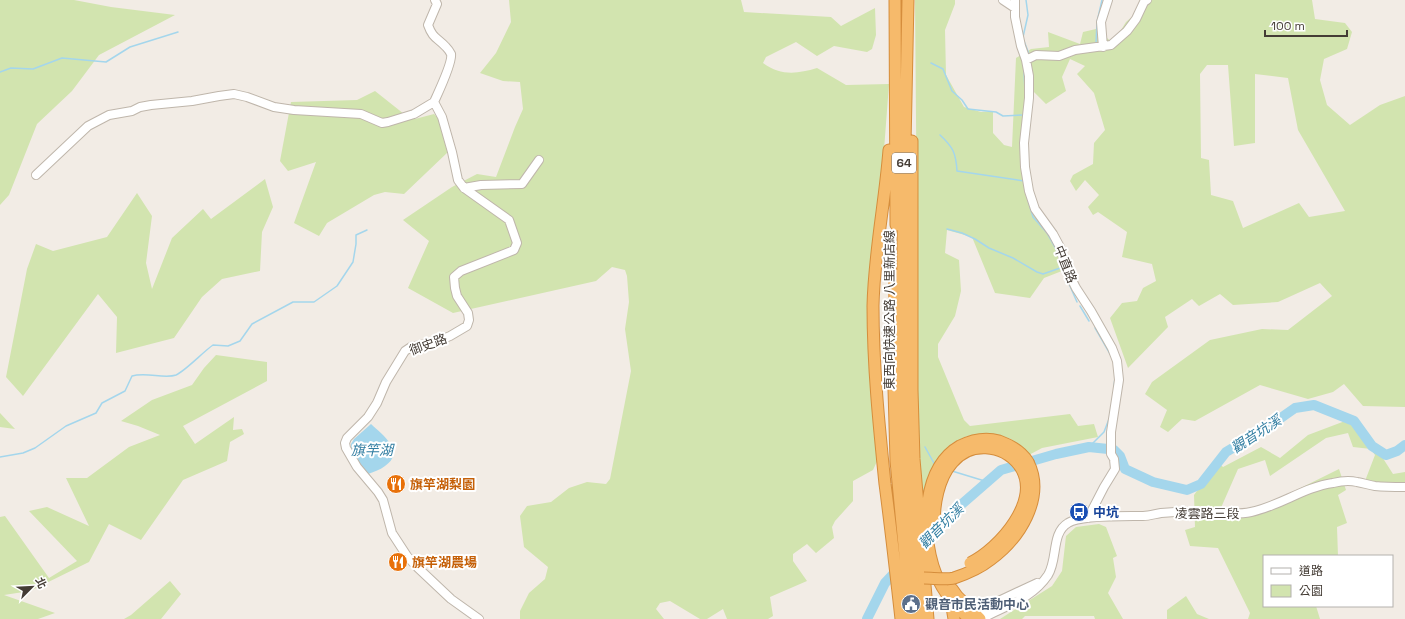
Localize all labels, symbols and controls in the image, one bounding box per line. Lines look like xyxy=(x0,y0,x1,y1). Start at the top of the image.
scale bar xyxy=(1265,12,1347,38)
text: 100 m xyxy=(1271,18,1305,34)
road number: 64 xyxy=(892,153,916,173)
street label: 東西向快速公路 八里新店線 xyxy=(881,230,898,390)
street label: 中直路 xyxy=(1050,243,1081,285)
street label: 御史路 xyxy=(407,330,449,359)
water label: 觀音坑溪 xyxy=(1228,410,1286,457)
water label: 旗竿湖 xyxy=(351,441,395,459)
restaurant icon: 旗竿湖梨園 xyxy=(385,473,407,495)
place label: 旗竿湖梨園 xyxy=(410,476,475,493)
water label: 觀音坑溪 xyxy=(915,498,969,552)
bus stop icon: 中坑 xyxy=(1068,501,1090,523)
place label: 中坑 xyxy=(1093,504,1119,521)
street label: 凌雲路三段 xyxy=(1174,505,1240,522)
restaurant icon: 旗竿湖農場 xyxy=(387,551,409,573)
place label: 旗竿湖農場 xyxy=(412,554,477,571)
legend xyxy=(1263,555,1393,607)
text: 道路 xyxy=(1299,563,1323,579)
north arrow xyxy=(12,567,52,607)
text: 北 xyxy=(33,575,50,591)
text: 公園 xyxy=(1299,583,1323,599)
public building icon: 觀音市民活動中心 xyxy=(900,593,922,615)
place label: 觀音市民活動中心 xyxy=(925,596,1029,613)

